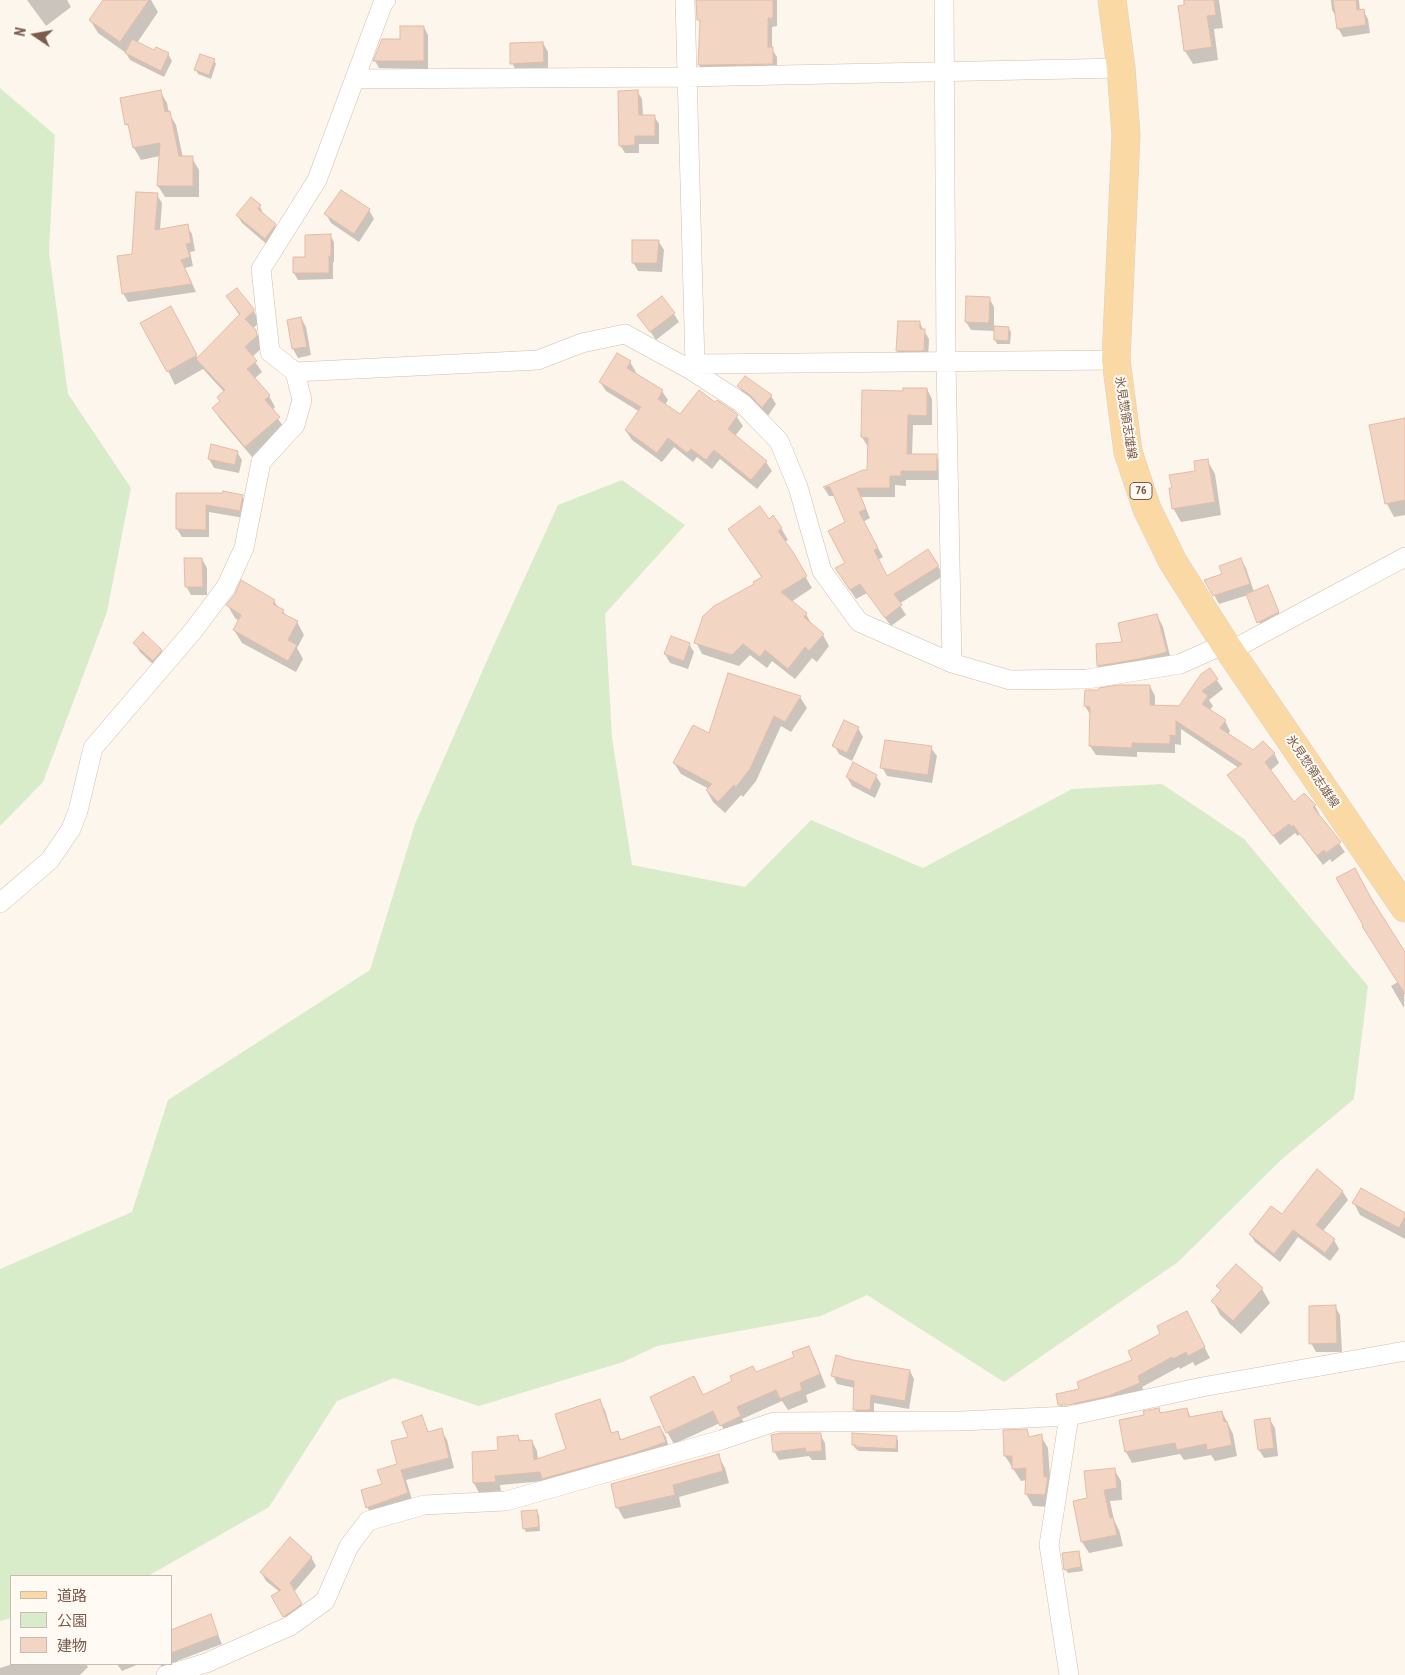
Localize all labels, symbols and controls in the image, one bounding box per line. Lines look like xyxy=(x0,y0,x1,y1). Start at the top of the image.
north arrow xyxy=(10,10,60,60)
text: N xyxy=(12,26,29,38)
street label: 氷見惣領志雄線 xyxy=(1111,375,1139,461)
road number: 76 xyxy=(1130,482,1152,500)
street label: 氷見惣領志雄線 xyxy=(1283,733,1341,811)
legend xyxy=(10,1575,172,1665)
text: 道路 xyxy=(57,1587,87,1605)
text: 公園 xyxy=(57,1612,87,1630)
text: 建物 xyxy=(57,1637,87,1655)

